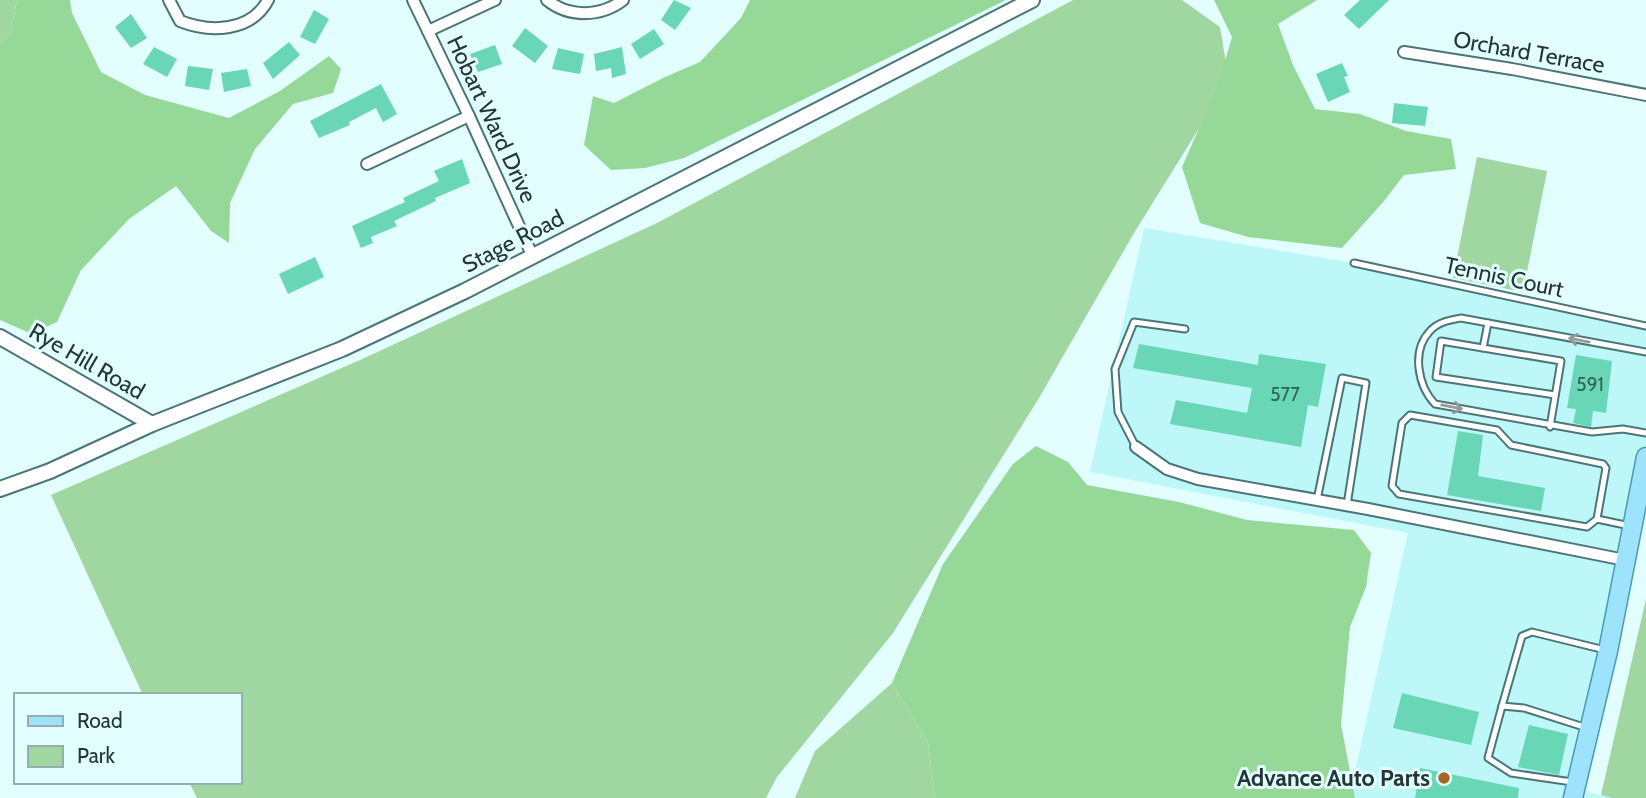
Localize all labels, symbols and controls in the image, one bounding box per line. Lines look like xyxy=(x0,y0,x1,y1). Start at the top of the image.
street label: Orchard Terrace xyxy=(1451,25,1607,79)
street label: Hobart Ward Drive xyxy=(441,31,543,207)
street label: Stage Road xyxy=(458,204,568,278)
street label: Tennis Court xyxy=(1442,251,1566,303)
street label: Rye Hill Road xyxy=(24,317,150,405)
one-way arrow xyxy=(1568,333,1591,346)
house number: 591 xyxy=(1576,373,1604,396)
house number: 577 xyxy=(1270,383,1300,406)
one-way arrow xyxy=(1440,401,1463,414)
legend xyxy=(14,693,242,784)
text: Road xyxy=(77,708,123,733)
text: Park xyxy=(77,743,115,768)
place label: Advance Auto Parts xyxy=(1237,764,1430,792)
marker: Advance Auto Parts xyxy=(1436,770,1452,786)

